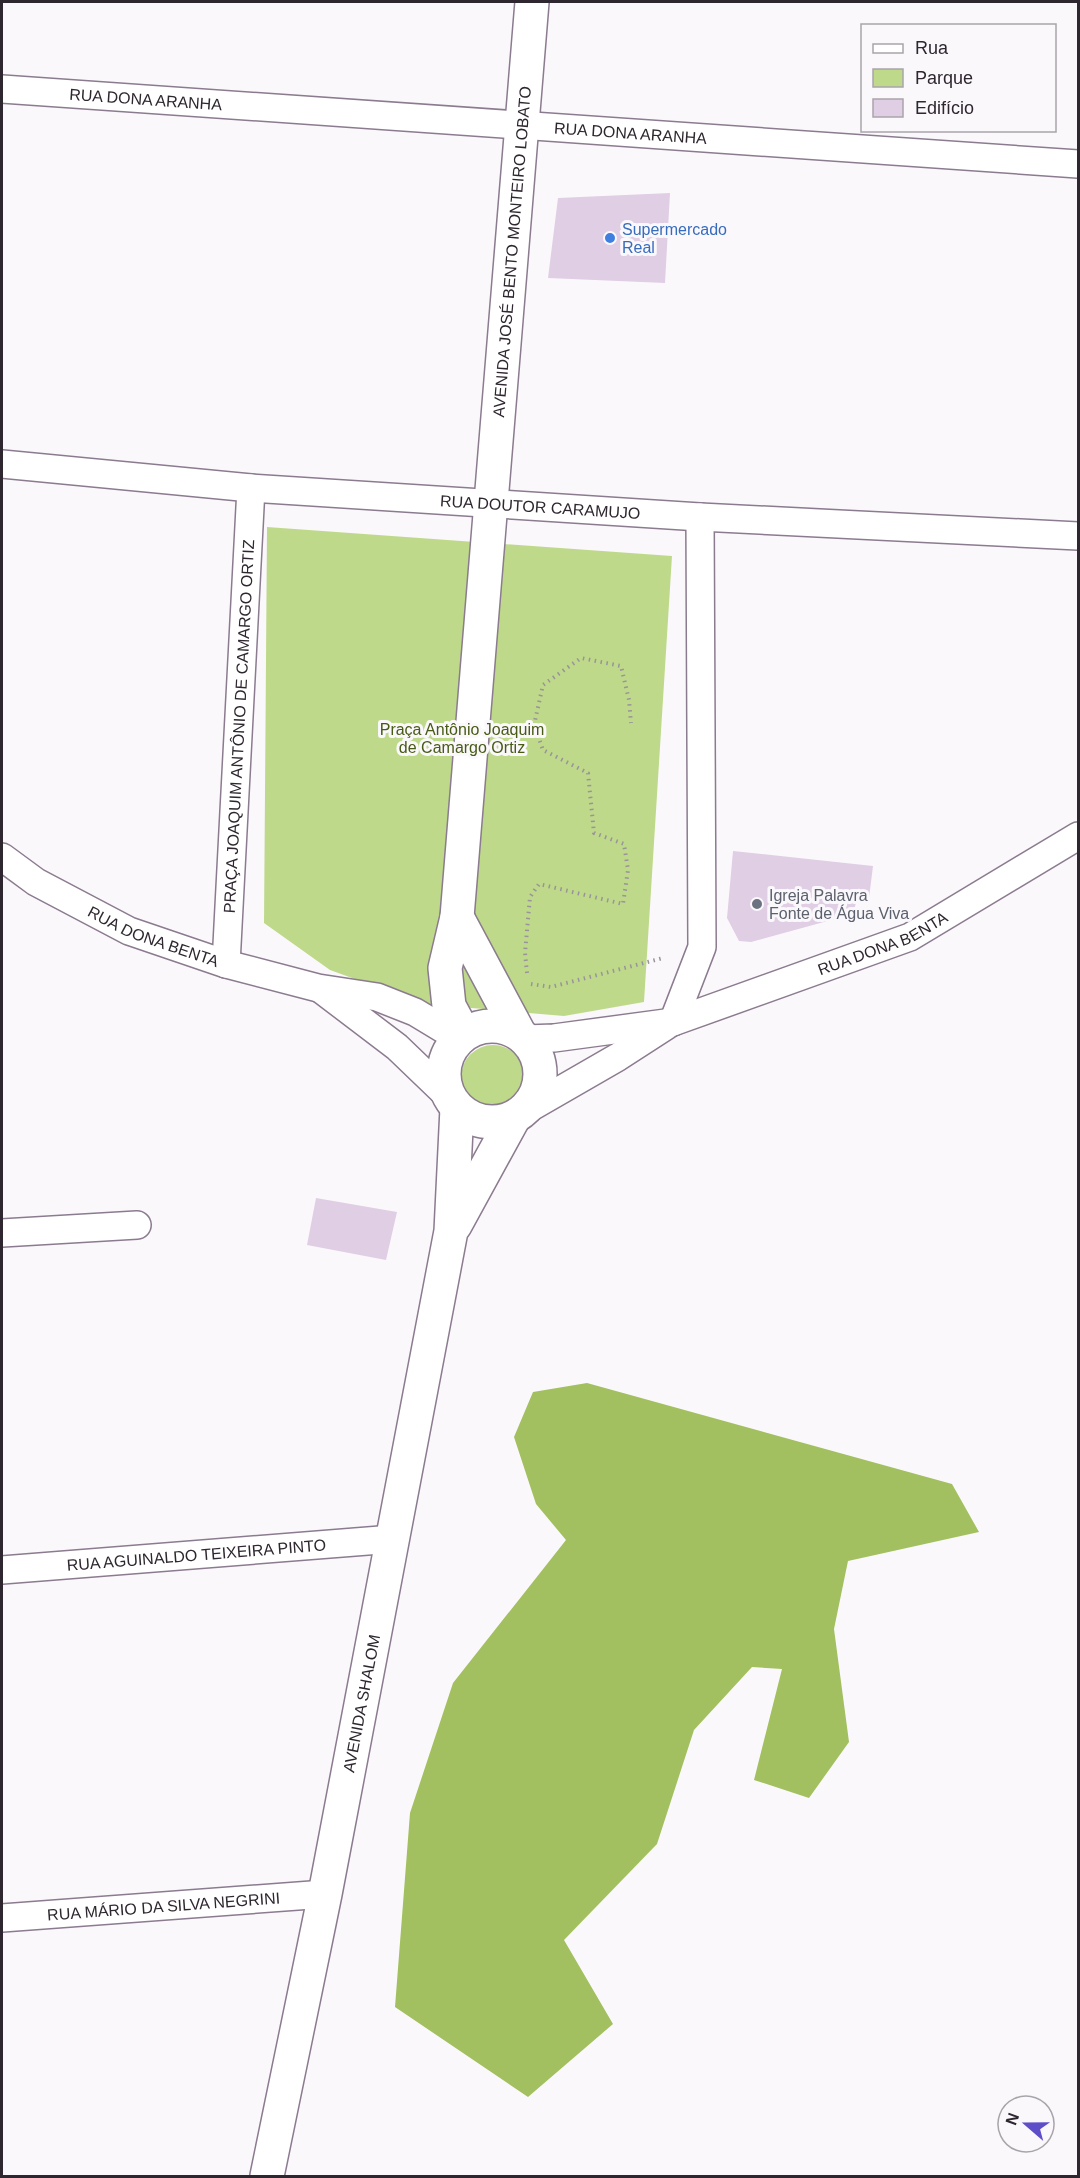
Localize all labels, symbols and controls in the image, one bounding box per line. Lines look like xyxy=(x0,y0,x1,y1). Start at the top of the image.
legend xyxy=(861,24,1056,132)
text: Rua xyxy=(915,38,949,58)
text: Parque xyxy=(915,68,973,88)
street label: AVENIDA JOSÉ BENTO MONTEIRO LOBATO xyxy=(490,85,534,418)
street label: RUA DONA ARANHA xyxy=(69,86,223,113)
text: Edifício xyxy=(915,98,974,118)
street label: RUA DONA ARANHA xyxy=(554,120,708,147)
place label: Supermercado Real xyxy=(622,221,727,256)
marker: Supermercado Real xyxy=(603,231,617,245)
street label: RUA DOUTOR CARAMUJO xyxy=(440,492,641,522)
street label: PRAÇA JOAQUIM ANTÔNIO DE CAMARGO ORTIZ xyxy=(221,539,257,914)
park label: Praça Antônio Joaquim de Camargo Ortiz xyxy=(380,721,544,756)
place label: Igreja Palavra Fonte de Água Viva xyxy=(769,887,909,922)
marker: Igreja Palavra Fonte de Água Viva xyxy=(750,897,764,911)
street label: RUA DONA BENTA xyxy=(85,903,221,970)
street label: RUA DONA BENTA xyxy=(815,908,951,978)
street label: RUA AGUINALDO TEIXEIRA PINTO xyxy=(66,1536,327,1574)
street label: AVENIDA SHALOM xyxy=(340,1633,383,1774)
street label: RUA MÁRIO DA SILVA NEGRINI xyxy=(47,1889,281,1924)
north arrow xyxy=(996,2094,1056,2154)
text: N xyxy=(1002,2111,1022,2127)

